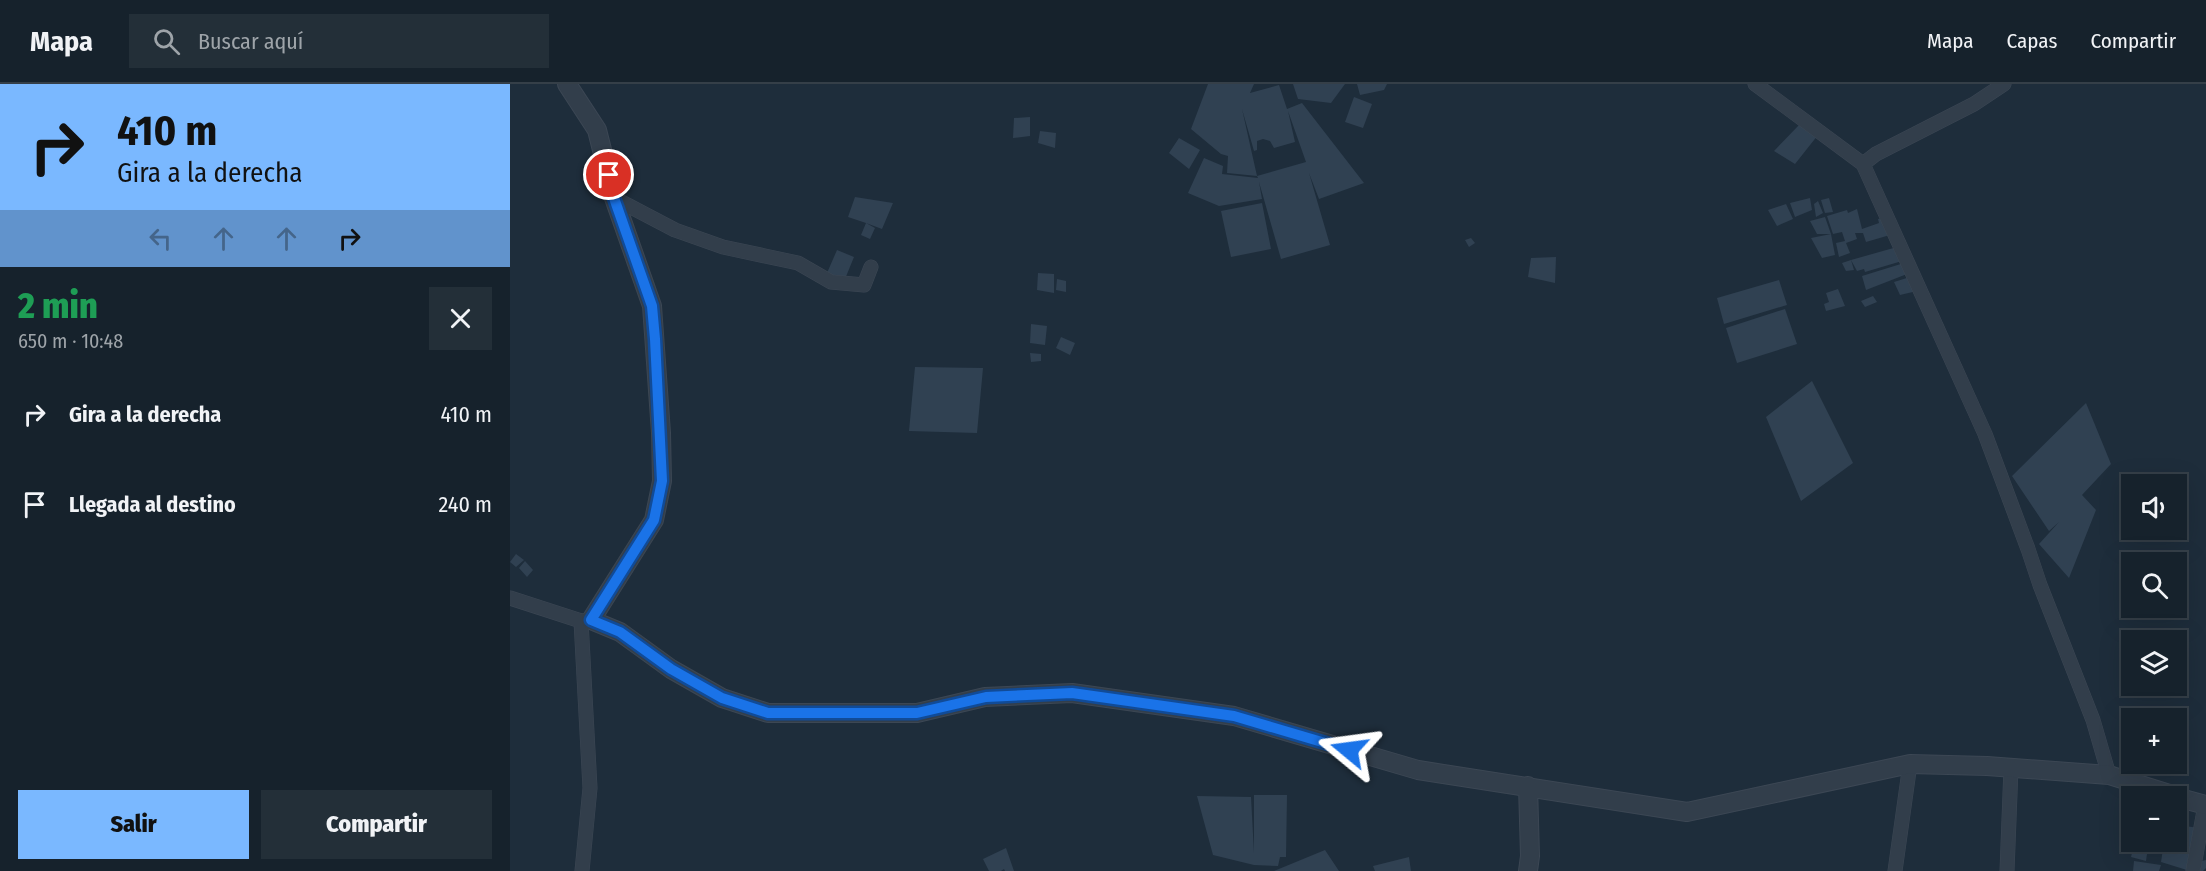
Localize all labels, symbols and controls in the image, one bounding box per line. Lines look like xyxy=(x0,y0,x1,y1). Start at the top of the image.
search box xyxy=(129,14,549,68)
text: Mapa xyxy=(30,25,93,58)
icon: search xyxy=(150,25,183,58)
text: Buscar aquí xyxy=(198,28,303,55)
text: Mapa xyxy=(1927,28,1974,54)
text: Capas xyxy=(2007,28,2057,54)
text: Compartir xyxy=(2090,28,2176,54)
text: 410 m xyxy=(117,106,217,156)
icon: right xyxy=(18,108,96,186)
pin xyxy=(583,149,634,200)
text: Gira a la derecha xyxy=(117,157,302,189)
icon: arrive xyxy=(592,158,625,191)
icon: left xyxy=(144,222,177,255)
icon: ahead xyxy=(207,222,240,255)
icon: ahead xyxy=(270,222,303,255)
icon: right xyxy=(333,222,366,255)
text: 2 min xyxy=(18,284,98,328)
button: close xyxy=(429,287,492,350)
text: 650 m · 10:48 xyxy=(18,329,123,353)
icon: right xyxy=(18,398,51,431)
text: Gira a la derecha xyxy=(69,401,221,428)
text: 410 m xyxy=(440,401,492,428)
map controls xyxy=(2121,474,2187,852)
button: sound xyxy=(2121,474,2187,540)
icon: arrive xyxy=(18,488,51,521)
text: Llegada al destino xyxy=(69,491,236,518)
text: 240 m xyxy=(439,491,492,518)
button: search xyxy=(2121,552,2187,618)
button: layers xyxy=(2121,630,2187,696)
button: + xyxy=(2121,708,2187,774)
position arrow xyxy=(1317,718,1381,782)
button: − xyxy=(2121,786,2187,852)
button: Salir xyxy=(18,790,249,859)
button: Compartir xyxy=(261,790,492,859)

